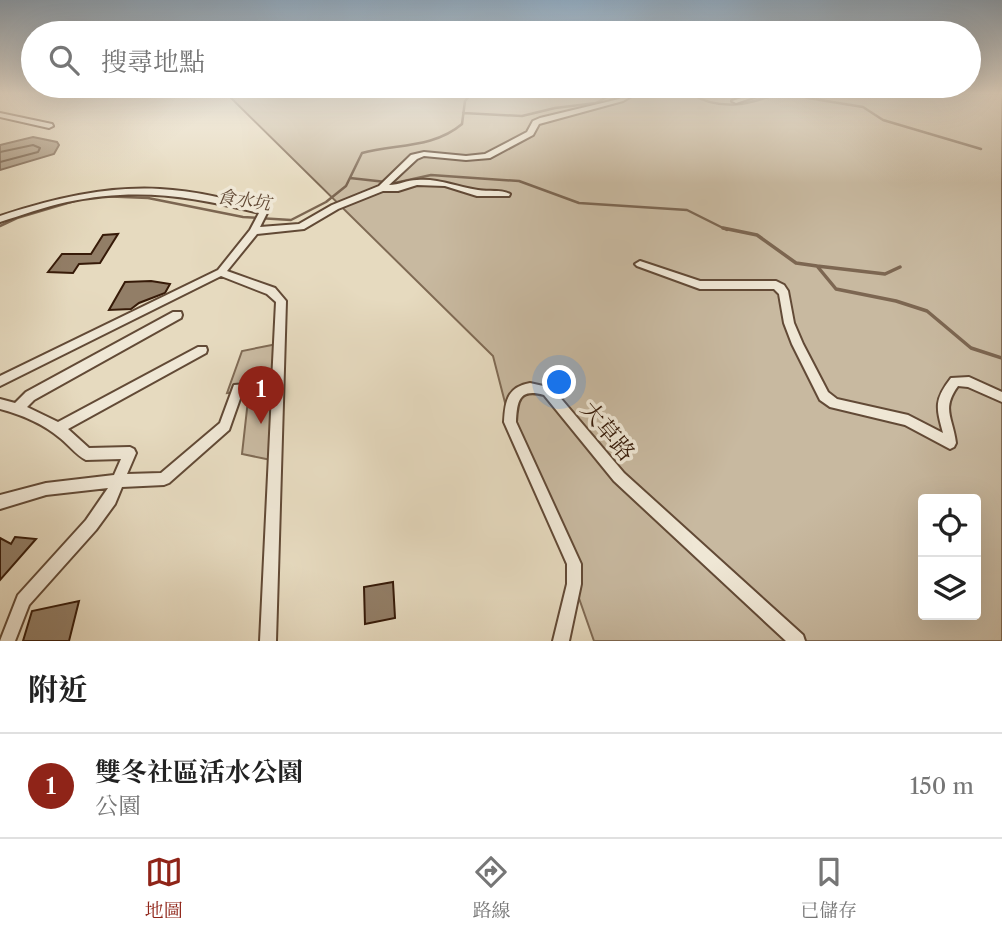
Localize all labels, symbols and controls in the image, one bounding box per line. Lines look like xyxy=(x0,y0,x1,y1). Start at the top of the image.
search box xyxy=(21,21,981,98)
icon: search xyxy=(45,41,83,79)
text: 搜尋地點 xyxy=(101,46,205,78)
water label: 食水坑 xyxy=(216,185,275,215)
your location xyxy=(542,365,576,399)
pin: 1 xyxy=(238,366,284,424)
street label: 大草路 xyxy=(575,396,641,466)
map controls xyxy=(918,494,981,620)
button: locate xyxy=(918,494,981,557)
button: layers xyxy=(918,557,981,620)
text: 附近 xyxy=(28,671,88,708)
text: 雙冬社區活水公園 xyxy=(95,756,303,788)
text: 1 xyxy=(46,772,56,800)
text: 150 m xyxy=(910,772,974,800)
text: 公園 xyxy=(95,792,141,820)
tab: 地圖 xyxy=(145,853,183,922)
tab: 路線 xyxy=(472,853,510,922)
tab: 已儲存 xyxy=(800,853,857,922)

